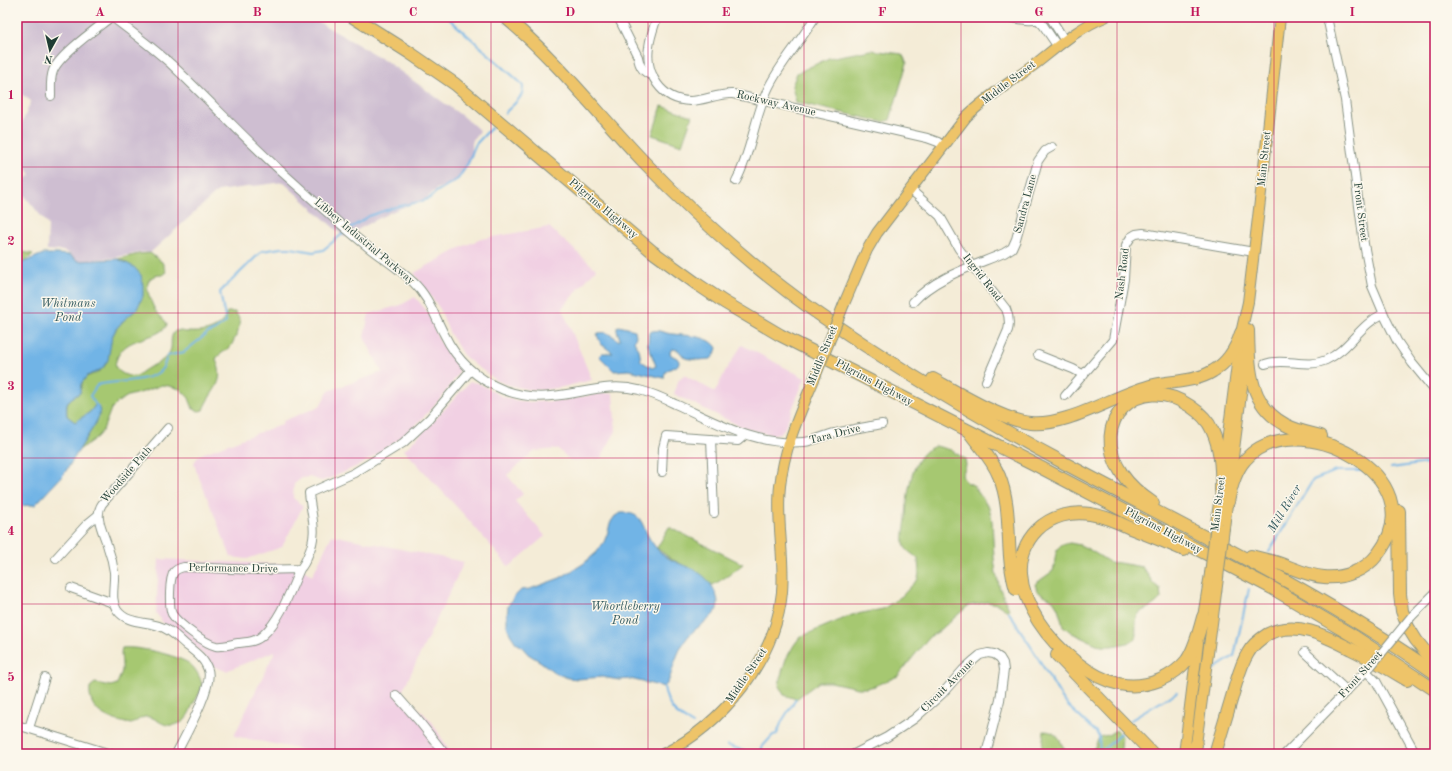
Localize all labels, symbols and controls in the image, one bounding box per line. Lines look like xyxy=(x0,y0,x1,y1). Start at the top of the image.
text: A xyxy=(95,6,105,19)
text: B xyxy=(252,6,262,19)
text: C xyxy=(409,6,417,19)
text: D xyxy=(565,6,575,19)
text: E xyxy=(722,6,731,19)
text: F xyxy=(878,6,887,19)
text: G xyxy=(1034,6,1044,19)
text: H xyxy=(1190,6,1201,19)
text: I xyxy=(1349,6,1355,19)
north arrow xyxy=(30,30,70,70)
text: N xyxy=(43,52,54,64)
street label: Middle Street xyxy=(980,59,1038,107)
text: 1 xyxy=(7,89,15,102)
street label: Rockway Avenue xyxy=(735,90,817,118)
street label: Main Street xyxy=(1257,131,1273,187)
street label: Sandra Lane xyxy=(1013,173,1039,235)
street label: Pilgrims Highway xyxy=(566,177,640,241)
street label: Front Street xyxy=(1351,182,1369,242)
street label: Libbey Industrial Parkway xyxy=(312,197,416,287)
text: 2 xyxy=(7,235,15,248)
street label: Nash Road xyxy=(1114,247,1132,301)
street label: Ingrid Road xyxy=(960,252,1004,304)
water label: Whitmans Pond xyxy=(41,298,95,324)
street label: Middle Street xyxy=(806,324,840,388)
street label: Pilgrims Highway xyxy=(833,358,915,408)
text: 3 xyxy=(7,380,15,393)
street label: Tara Drive xyxy=(808,423,862,447)
street label: Woodside Path xyxy=(99,445,155,505)
street label: Main Street xyxy=(1210,475,1228,532)
water label: Mill River xyxy=(1266,482,1304,536)
street label: Pilgrims Highway xyxy=(1122,506,1204,556)
text: 4 xyxy=(7,525,15,538)
street label: Performance Drive xyxy=(188,563,278,575)
water label: Whortleberry Pond xyxy=(590,601,660,627)
street label: Middle Street xyxy=(725,646,770,706)
street label: Front Street xyxy=(1337,649,1385,701)
street label: Circuit Avenue xyxy=(919,657,977,715)
text: 5 xyxy=(7,671,15,684)

